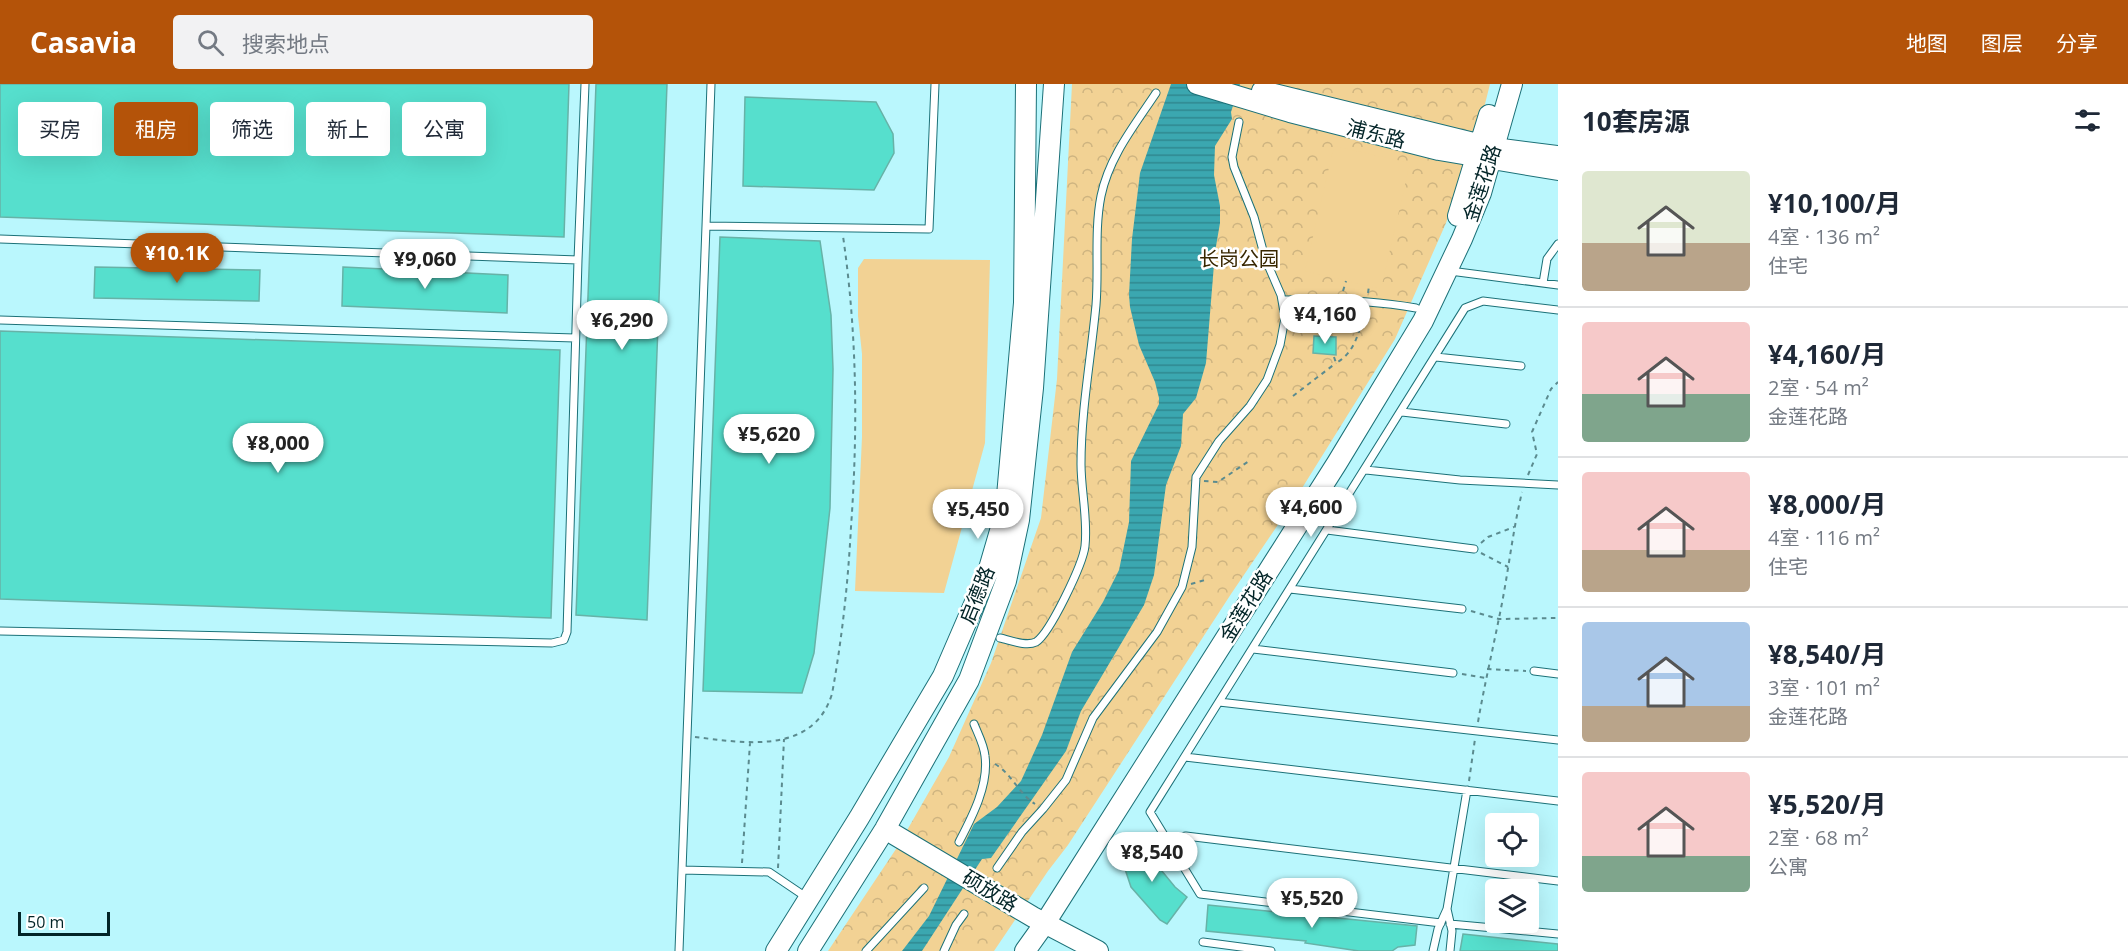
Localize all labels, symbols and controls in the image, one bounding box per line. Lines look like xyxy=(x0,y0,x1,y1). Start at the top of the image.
search box xyxy=(173,15,593,69)
text: Casavia xyxy=(30,23,137,61)
icon: search xyxy=(194,26,227,59)
text: 搜索地点 xyxy=(242,28,330,58)
text: 地图 xyxy=(1906,29,1948,57)
text: 图层 xyxy=(1981,29,2023,57)
text: 分享 xyxy=(2056,29,2098,57)
chip: 买房 xyxy=(18,102,102,156)
chip: 租房 xyxy=(114,102,198,156)
chip: 筛选 xyxy=(210,102,294,156)
chip: 新上 xyxy=(306,102,390,156)
chip: 公寓 xyxy=(402,102,486,156)
text: 10套房源 xyxy=(1582,103,1690,139)
icon: filters xyxy=(2071,104,2104,137)
street label: 浦东路 xyxy=(1344,113,1408,154)
street label: 金莲花路 xyxy=(1456,141,1507,225)
text: ¥10,100/月 xyxy=(1768,185,1901,221)
icon: home xyxy=(1630,195,1702,267)
text: 4室 · 136 m² xyxy=(1768,223,1880,250)
pin: ¥10.1K xyxy=(128,233,226,284)
text: ¥10.1K xyxy=(145,239,209,266)
pin: ¥9,060 xyxy=(376,239,474,290)
text: ¥9,060 xyxy=(394,245,456,272)
park label: 长岗公园 xyxy=(1199,245,1279,272)
text: 住宅 xyxy=(1768,252,1808,279)
pin: ¥4,160 xyxy=(1276,294,1374,345)
pin: ¥6,290 xyxy=(573,300,671,351)
text: ¥4,160 xyxy=(1294,300,1356,327)
text: ¥6,290 xyxy=(591,306,653,333)
text: ¥4,160/月 xyxy=(1768,336,1887,372)
icon: home xyxy=(1630,346,1702,418)
text: 2室 · 54 m² xyxy=(1768,374,1869,401)
text: 金莲花路 xyxy=(1768,403,1848,430)
pin: ¥5,620 xyxy=(720,414,818,465)
text: ¥5,620 xyxy=(738,420,800,447)
pin: ¥8,000 xyxy=(229,423,327,474)
text: ¥8,000 xyxy=(247,429,309,456)
text: ¥8,000/月 xyxy=(1768,486,1887,522)
pin: ¥4,600 xyxy=(1262,487,1360,538)
pin: ¥5,450 xyxy=(929,489,1027,540)
text: ¥4,600 xyxy=(1280,493,1342,520)
text: ¥5,450 xyxy=(947,495,1009,522)
icon: home xyxy=(1630,496,1702,568)
text: 4室 · 116 m² xyxy=(1768,524,1880,551)
text: 住宅 xyxy=(1768,553,1808,580)
street label: 启德路 xyxy=(953,562,1000,628)
street label: 金莲花路 xyxy=(1213,565,1278,647)
text: ¥8,540/月 xyxy=(1768,636,1887,672)
icon: home xyxy=(1630,646,1702,718)
text: 3室 · 101 m² xyxy=(1768,674,1880,701)
text: 金莲花路 xyxy=(1768,703,1848,730)
text: ¥5,520/月 xyxy=(1768,786,1887,822)
icon: home xyxy=(1630,796,1702,868)
map controls xyxy=(1485,813,1539,933)
button: locate xyxy=(1485,813,1539,867)
text: 2室 · 68 m² xyxy=(1768,824,1869,851)
pin: ¥8,540 xyxy=(1103,832,1201,883)
text: ¥8,540 xyxy=(1121,838,1183,865)
text: 公寓 xyxy=(1768,853,1808,880)
street label: 硕放路 xyxy=(958,864,1023,918)
pin: ¥5,520 xyxy=(1263,878,1361,929)
button: layers xyxy=(1485,879,1539,933)
text: ¥5,520 xyxy=(1281,884,1343,911)
scale bar xyxy=(18,909,110,936)
text: 50 m xyxy=(27,911,64,933)

